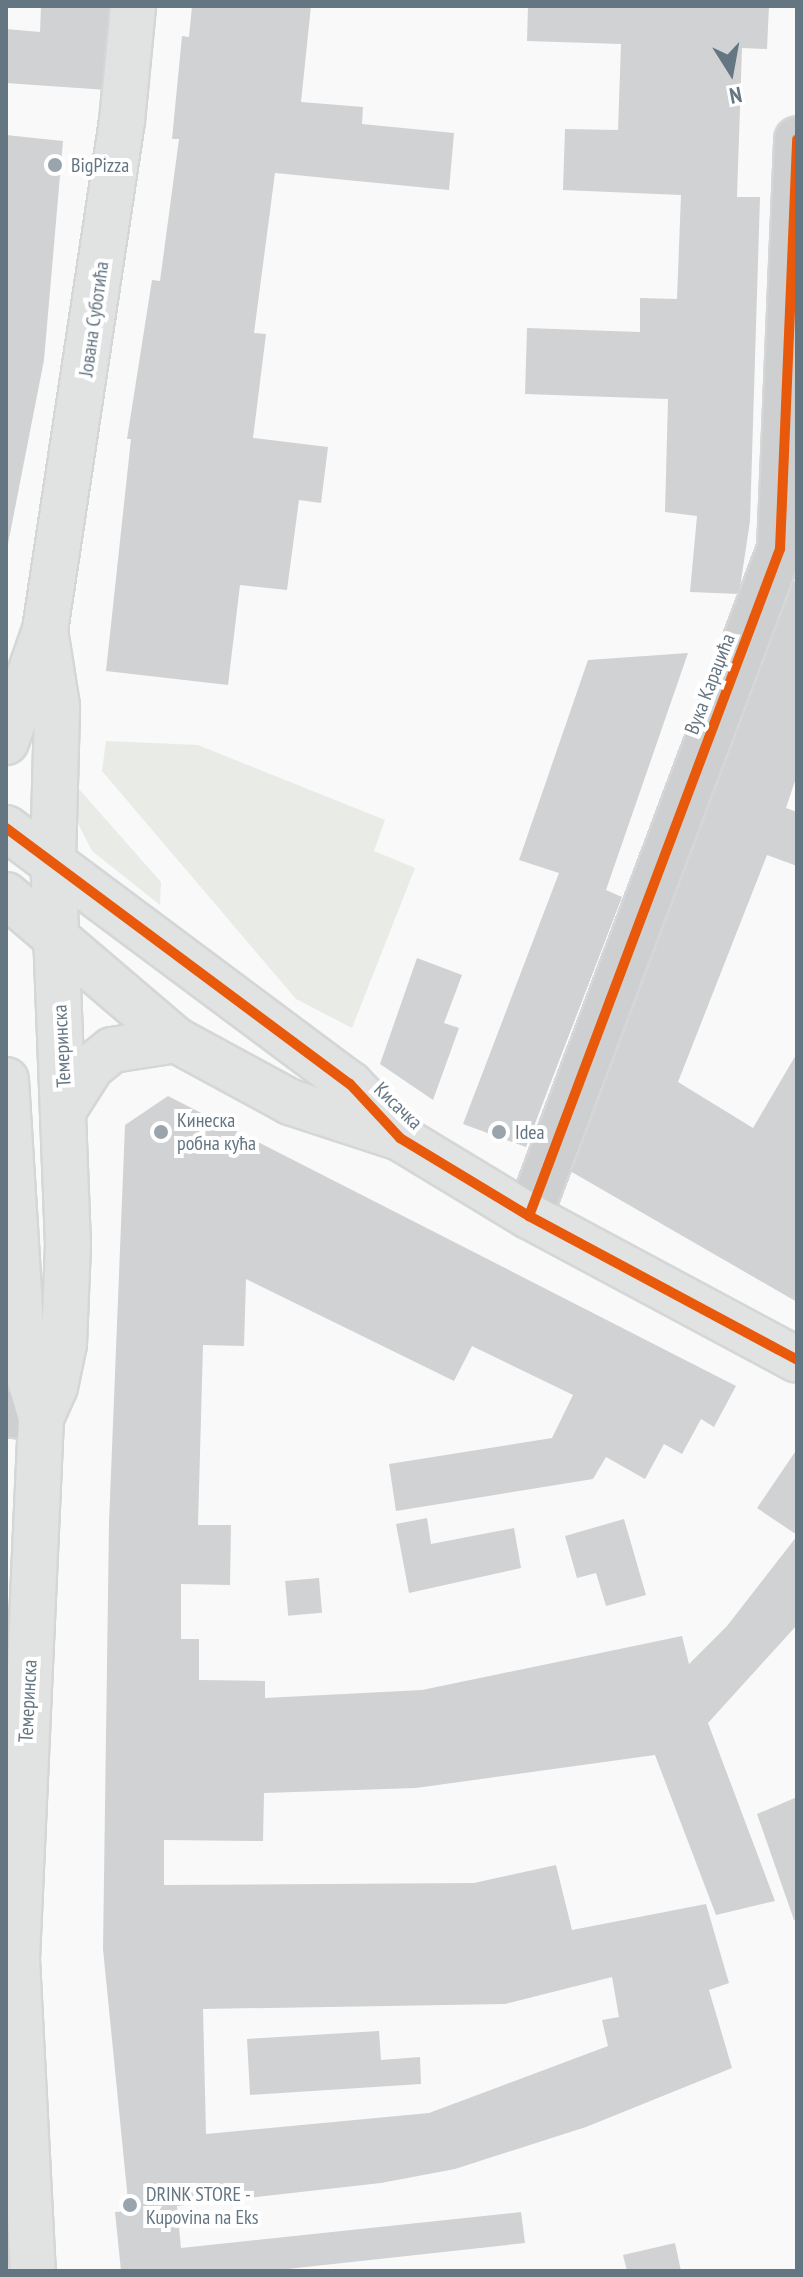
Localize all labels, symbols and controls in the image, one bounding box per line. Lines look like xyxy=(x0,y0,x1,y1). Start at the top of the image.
north arrow xyxy=(691,32,771,112)
text: N xyxy=(727,81,744,110)
place label: BigPizza xyxy=(71,153,129,177)
marker: BigPizza xyxy=(46,156,64,174)
street label: Јована Суботића xyxy=(74,260,114,378)
street label: Вука Караџића xyxy=(680,630,740,738)
street label: Темеринска xyxy=(48,1004,76,1088)
street label: Кисачка xyxy=(369,1077,427,1135)
place label: Кинеска робна кућа xyxy=(177,1108,256,1155)
place label: Idea xyxy=(515,1120,545,1144)
marker: Кинеска робна кућа xyxy=(152,1123,170,1141)
marker: Idea xyxy=(490,1123,508,1141)
street label: Темеринска xyxy=(14,1659,42,1743)
place label: DRINK STORE - Kupovina na Eks xyxy=(146,2182,258,2229)
marker: DRINK STORE - Kupovina na Eks xyxy=(121,2196,139,2214)

